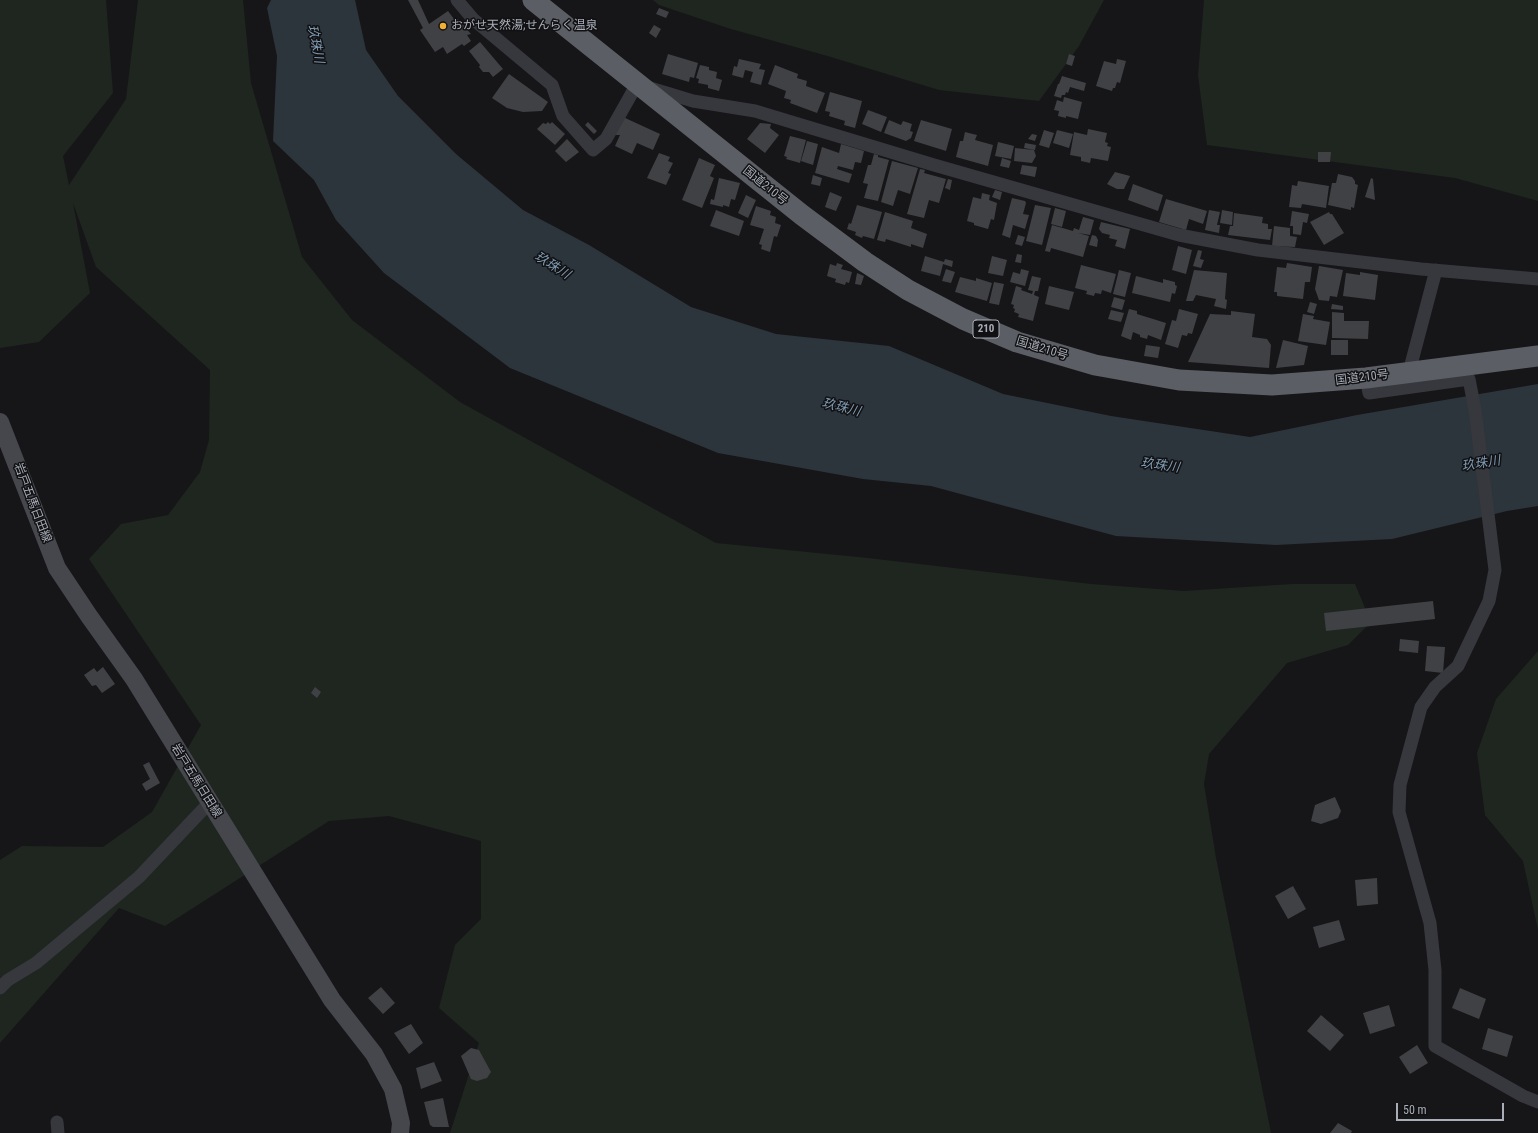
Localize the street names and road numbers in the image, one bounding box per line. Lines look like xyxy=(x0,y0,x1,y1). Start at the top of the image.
street label: 国道210号 xyxy=(740,163,790,209)
road number: 210 xyxy=(973,320,999,338)
street label: 国道210号 xyxy=(1014,334,1070,364)
street label: 国道210号 xyxy=(1334,368,1390,388)
street label: 岩戸五馬日田線 xyxy=(10,461,54,545)
street label: 岩戸五馬日田線 xyxy=(168,742,224,820)

